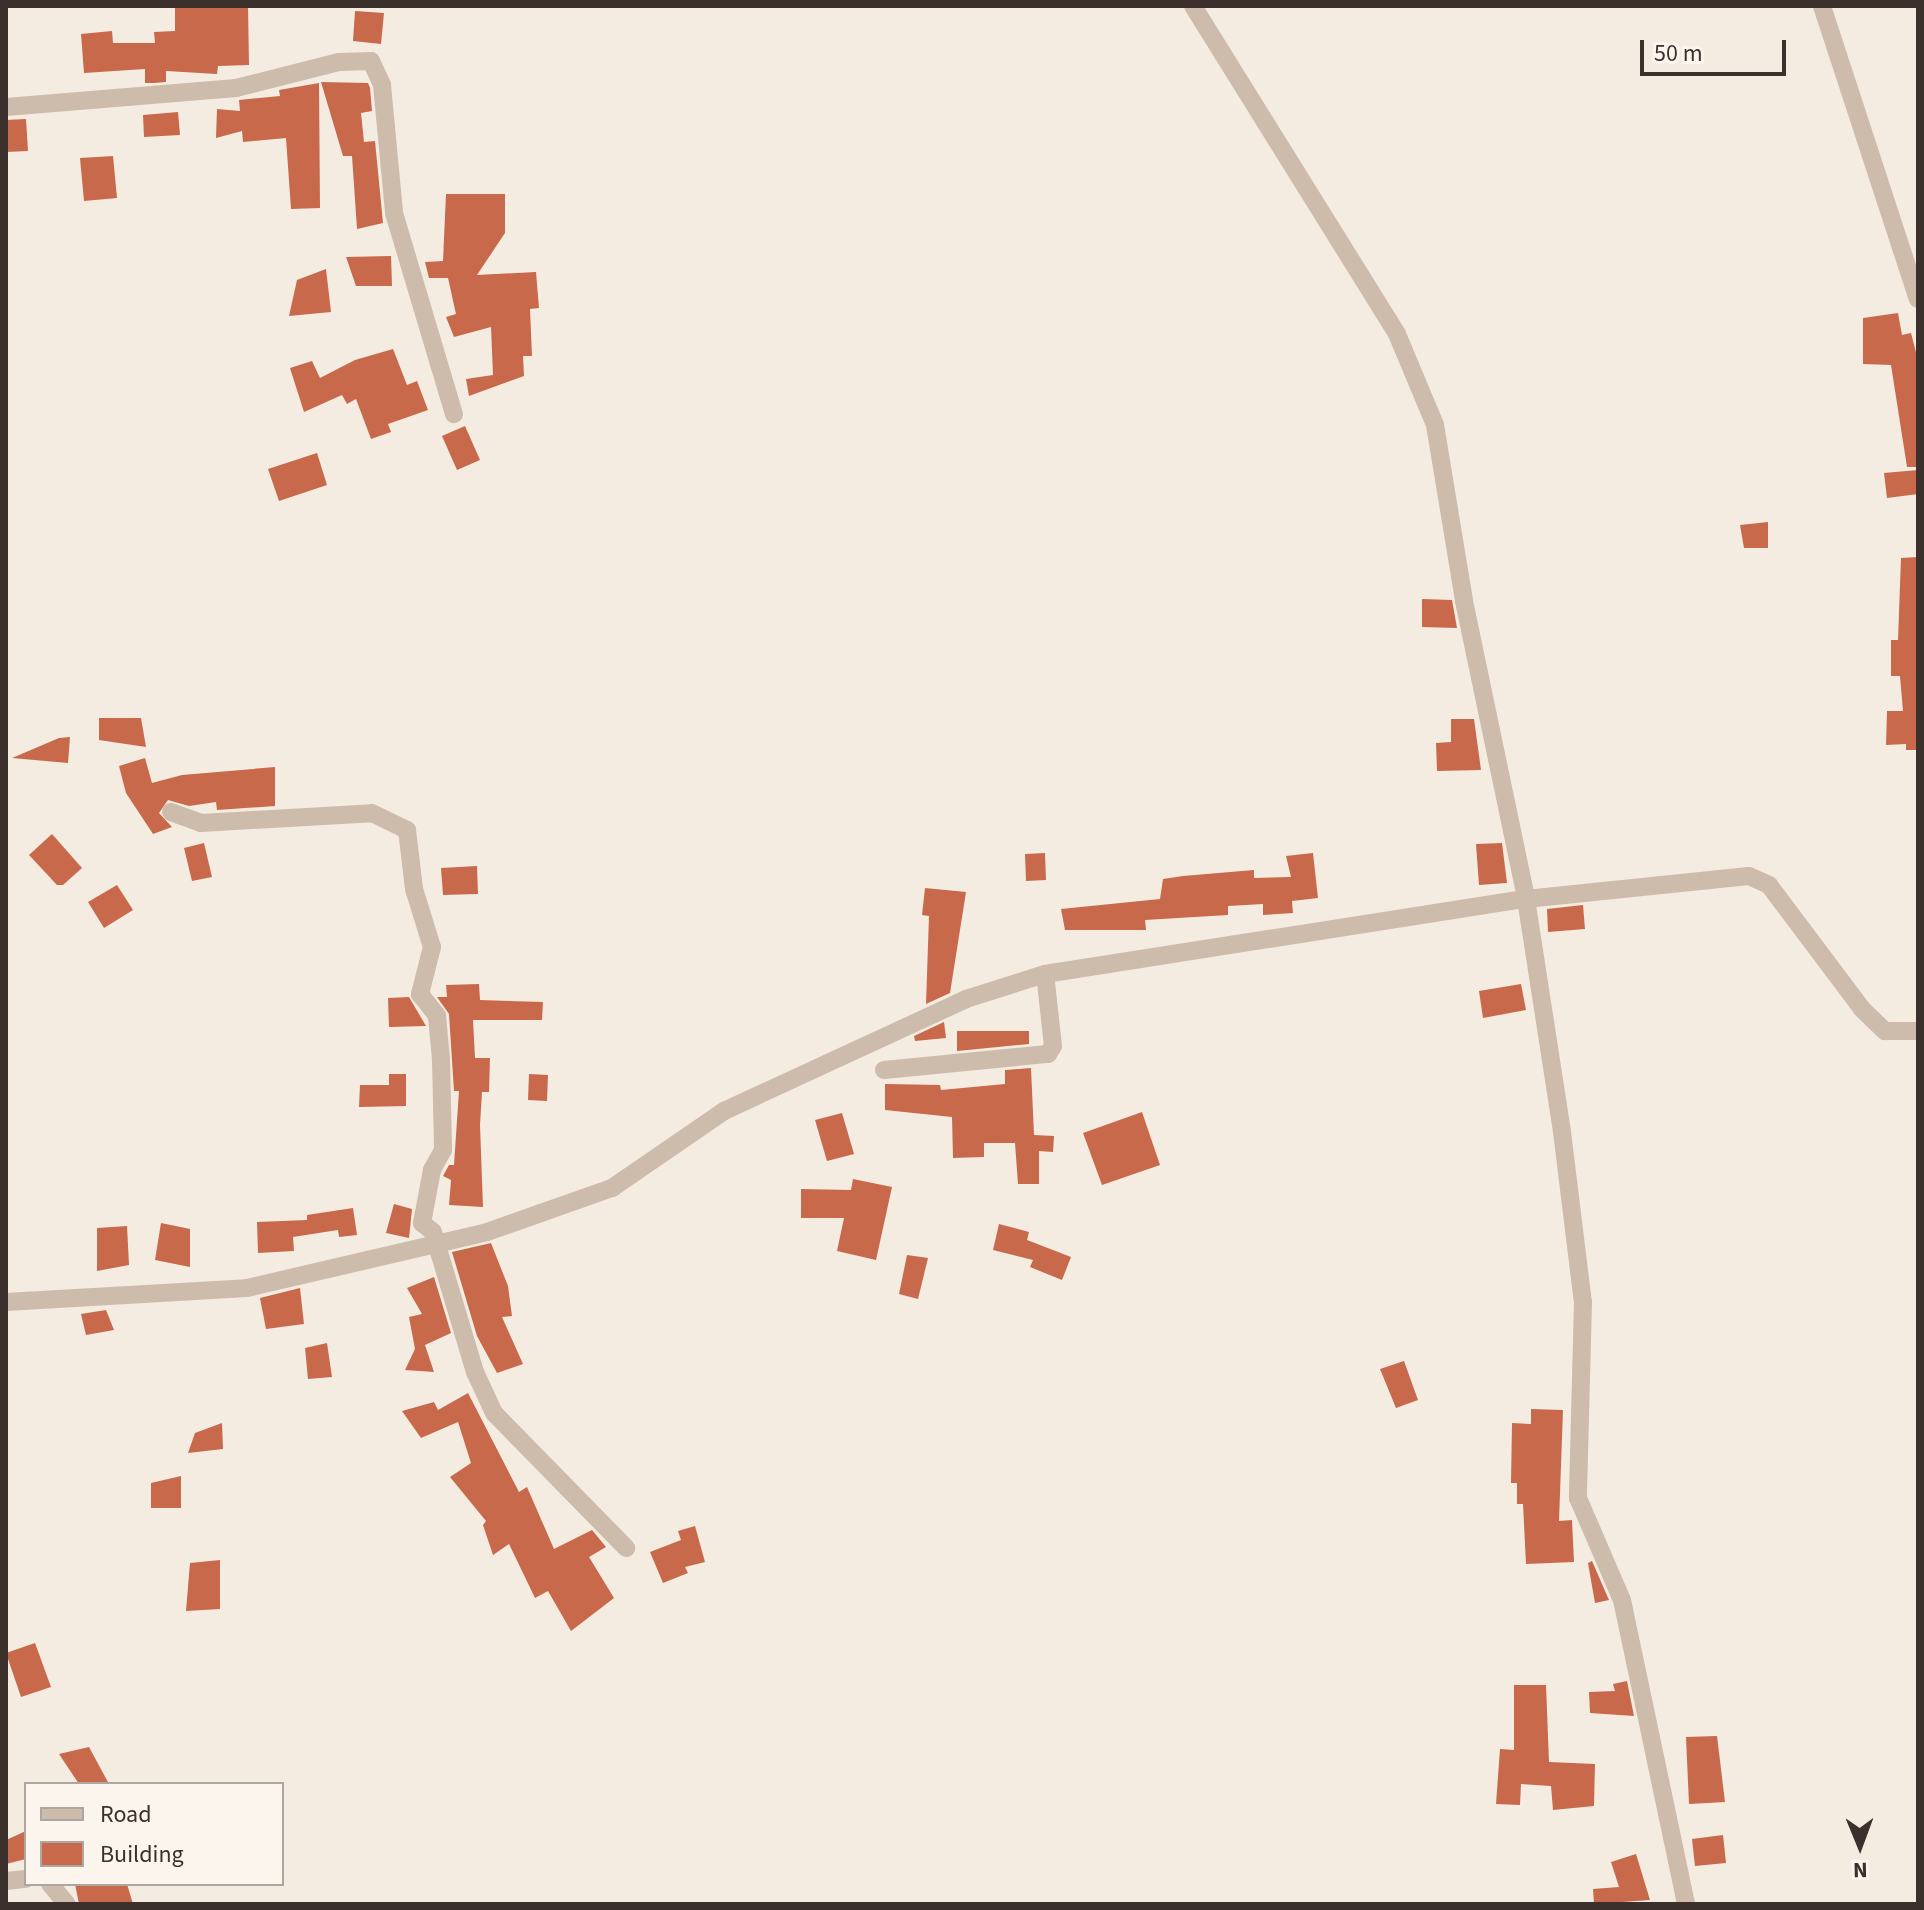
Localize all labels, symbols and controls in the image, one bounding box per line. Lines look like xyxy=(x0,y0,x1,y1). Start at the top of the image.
scale bar xyxy=(1644,24,1790,74)
text: 50 m xyxy=(1654,36,1703,71)
legend xyxy=(24,1782,284,1886)
text: Road xyxy=(100,1797,152,1832)
north arrow xyxy=(1820,1806,1900,1886)
text: Building xyxy=(100,1837,184,1872)
text: N xyxy=(1853,1854,1868,1886)

